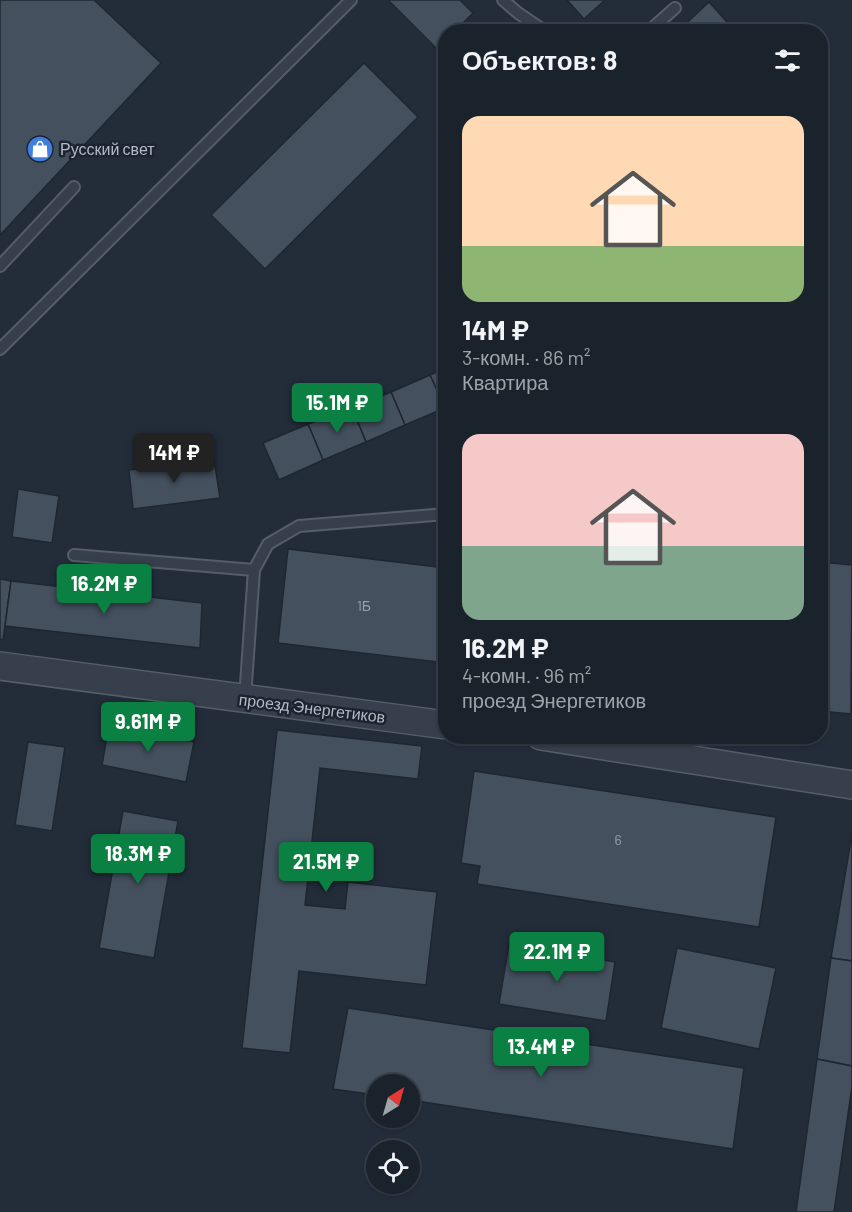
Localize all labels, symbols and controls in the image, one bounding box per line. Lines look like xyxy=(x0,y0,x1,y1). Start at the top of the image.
text: Объектов: 8 xyxy=(462,44,617,75)
icon: filters xyxy=(771,44,804,77)
shop icon: Русский свет xyxy=(25,134,55,164)
place label: Русский свет xyxy=(60,139,155,158)
icon: home xyxy=(579,155,687,263)
text: 14M ₽ xyxy=(462,314,529,345)
text: 3-комн. · 86 m² xyxy=(462,345,591,369)
text: Квартира xyxy=(462,370,548,394)
pin: 15.1M ₽ xyxy=(282,383,392,434)
text: 15.1M ₽ xyxy=(306,390,368,414)
pin: 14M ₽ xyxy=(132,433,216,484)
text: 14M ₽ xyxy=(148,440,200,464)
icon: home xyxy=(579,473,687,581)
pin: 16.2M ₽ xyxy=(49,564,159,615)
text: 16.2M ₽ xyxy=(71,571,137,595)
house number: 1Б xyxy=(357,597,371,614)
text: 16.2M ₽ xyxy=(462,632,549,663)
text: 4-комн. · 96 m² xyxy=(462,663,591,687)
text: проезд Энергетиков xyxy=(462,688,646,712)
street label: проезд Энергетиков xyxy=(238,689,386,726)
pin: 9.61M ₽ xyxy=(93,702,203,753)
text: 9.61M ₽ xyxy=(115,709,181,733)
house number: 6 xyxy=(614,831,622,848)
pin: 18.3M ₽ xyxy=(83,834,193,885)
text: 18.3M ₽ xyxy=(105,841,171,865)
pin: 21.5M ₽ xyxy=(271,842,381,893)
text: 21.5M ₽ xyxy=(293,849,359,873)
pin: 22.1M ₽ xyxy=(502,932,612,983)
text: 22.1M ₽ xyxy=(523,939,591,963)
pin: 13.4M ₽ xyxy=(486,1027,596,1078)
text: 13.4M ₽ xyxy=(507,1034,575,1058)
north arrow xyxy=(366,1074,420,1128)
map controls xyxy=(366,1074,420,1194)
button: locate xyxy=(366,1140,420,1194)

